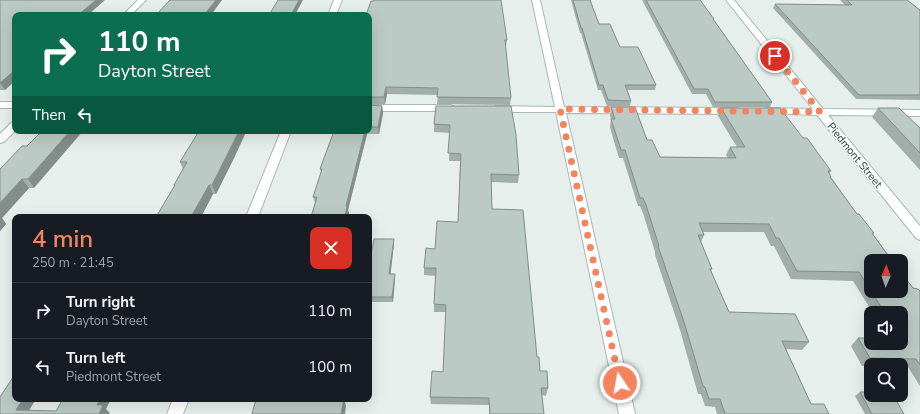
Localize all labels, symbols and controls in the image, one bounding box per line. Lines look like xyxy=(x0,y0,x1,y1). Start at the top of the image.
text: 110 m xyxy=(98,23,181,61)
icon: right xyxy=(32,28,84,80)
pin xyxy=(758,39,792,73)
icon: arrive xyxy=(764,45,786,67)
text: Dayton Street xyxy=(98,59,210,83)
icon: left xyxy=(74,104,96,126)
text: Then xyxy=(32,105,66,125)
street label: Piedmont Street xyxy=(824,119,886,191)
text: 4 min xyxy=(32,223,93,255)
button: close xyxy=(310,227,352,269)
text: 250 m · 21:45 xyxy=(32,254,114,272)
north arrow xyxy=(864,254,908,298)
map controls xyxy=(864,254,908,402)
text: Turn right xyxy=(66,292,135,312)
icon: right xyxy=(32,300,54,322)
text: 110 m xyxy=(308,301,352,321)
button: sound xyxy=(864,306,908,350)
text: Dayton Street xyxy=(66,312,147,330)
text: Turn left xyxy=(66,348,125,368)
icon: left xyxy=(32,356,54,378)
text: 100 m xyxy=(308,357,352,377)
button: search xyxy=(864,358,908,402)
position arrow xyxy=(599,362,641,404)
text: Piedmont Street xyxy=(66,368,161,386)

